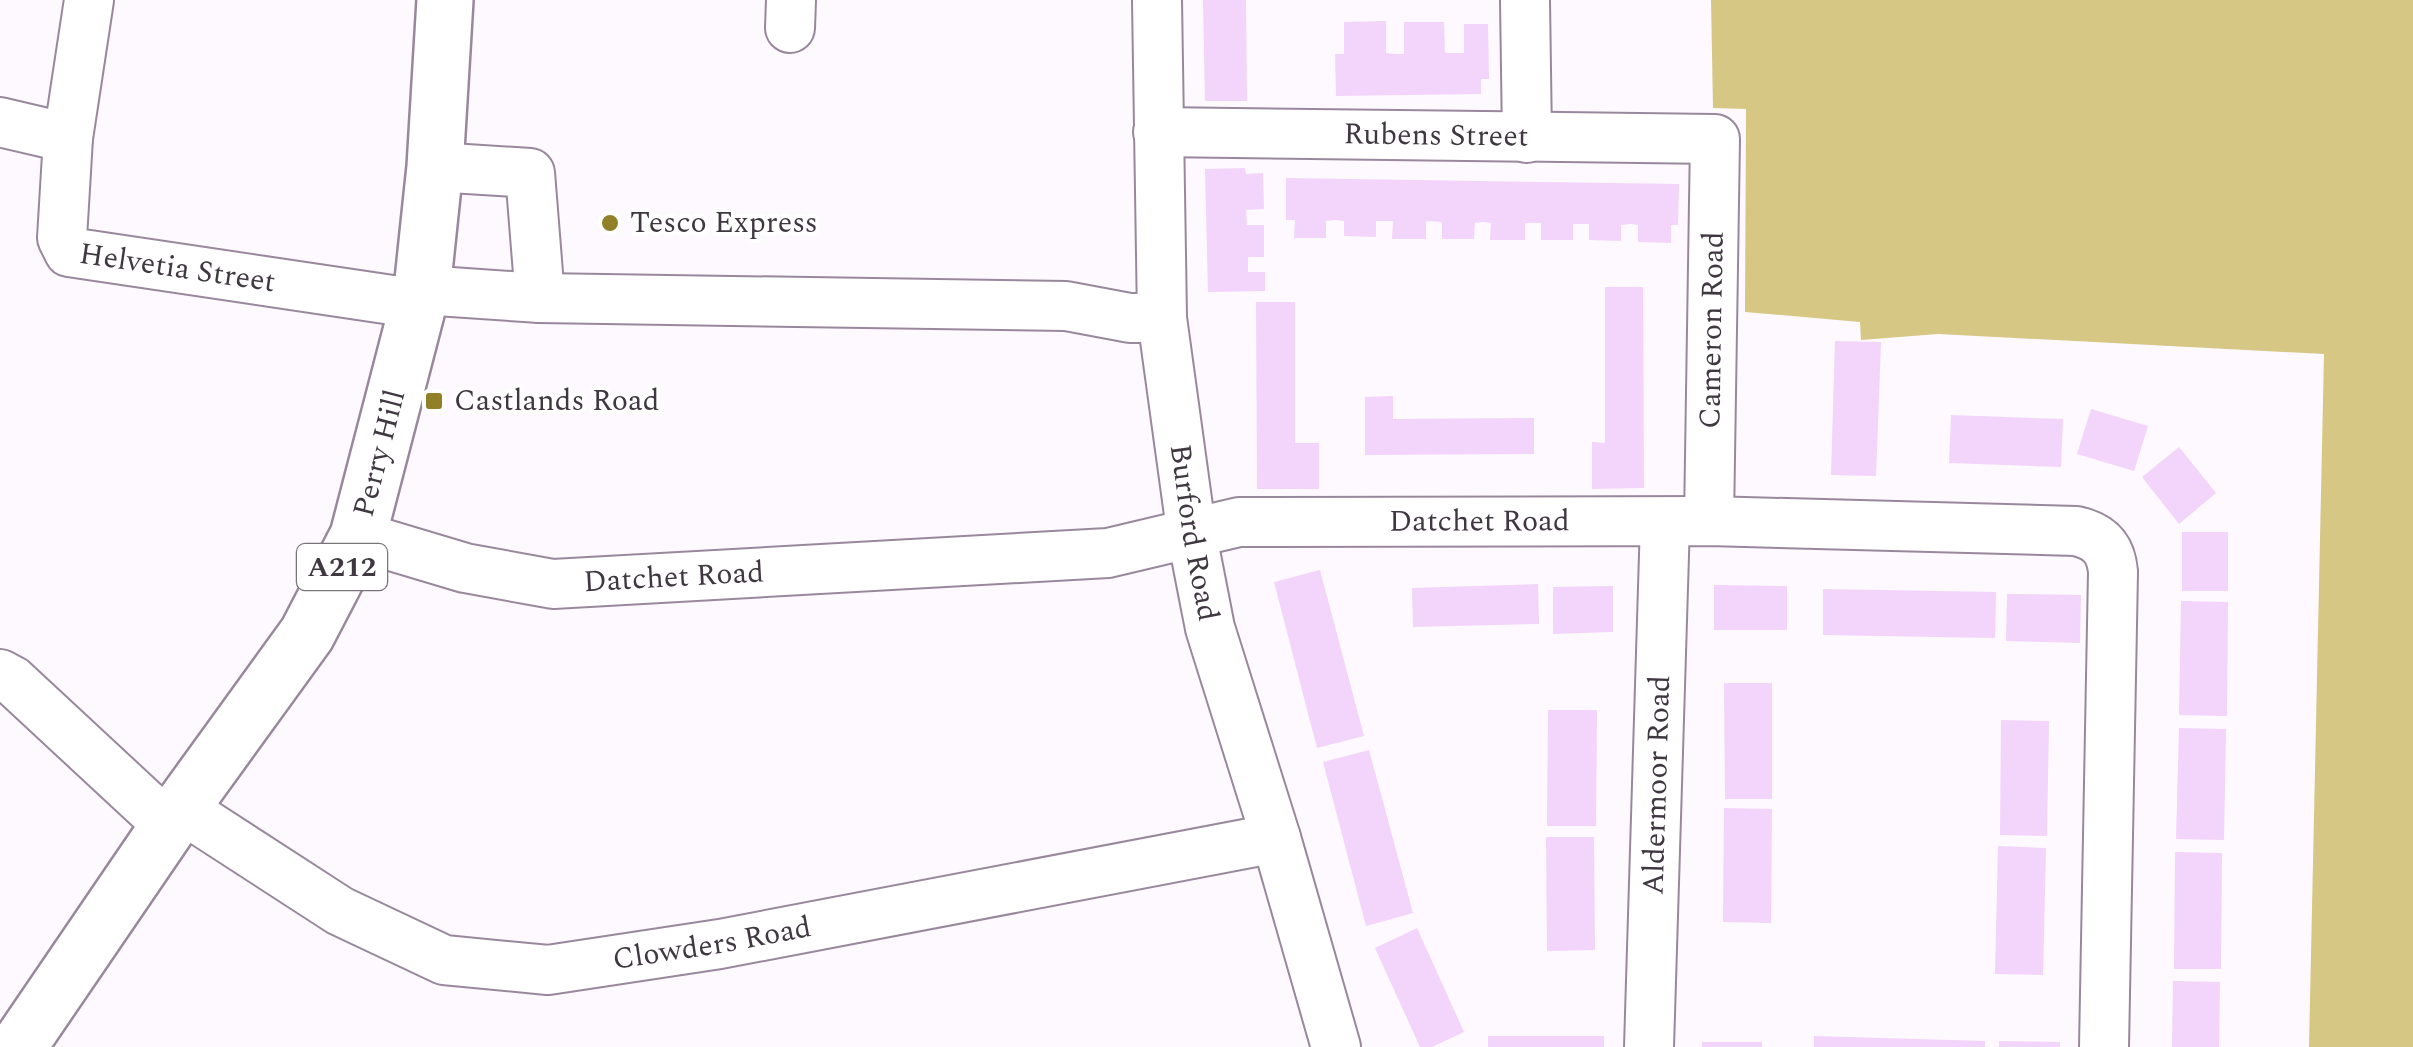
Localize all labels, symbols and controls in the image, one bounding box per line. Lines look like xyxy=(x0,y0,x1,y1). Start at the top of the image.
street label: Rubens Street xyxy=(1343,111,1529,160)
place label: Tesco Express xyxy=(630,200,818,246)
marker: Tesco Express xyxy=(599,212,621,234)
street label: Helvetia Street xyxy=(76,231,278,305)
street label: Cameron Road xyxy=(1687,231,1737,429)
place label: Castlands Road xyxy=(454,378,660,424)
street label: Perry Hill xyxy=(341,385,418,522)
marker: Castlands Road xyxy=(423,390,445,412)
street label: Burford Road xyxy=(1157,441,1231,625)
street label: Datchet Road xyxy=(1389,498,1570,545)
road number: A212 xyxy=(297,544,387,590)
street label: Datchet Road xyxy=(582,549,765,605)
street label: Aldermoor Road xyxy=(1631,675,1683,896)
street label: Clowders Road xyxy=(610,904,815,983)

